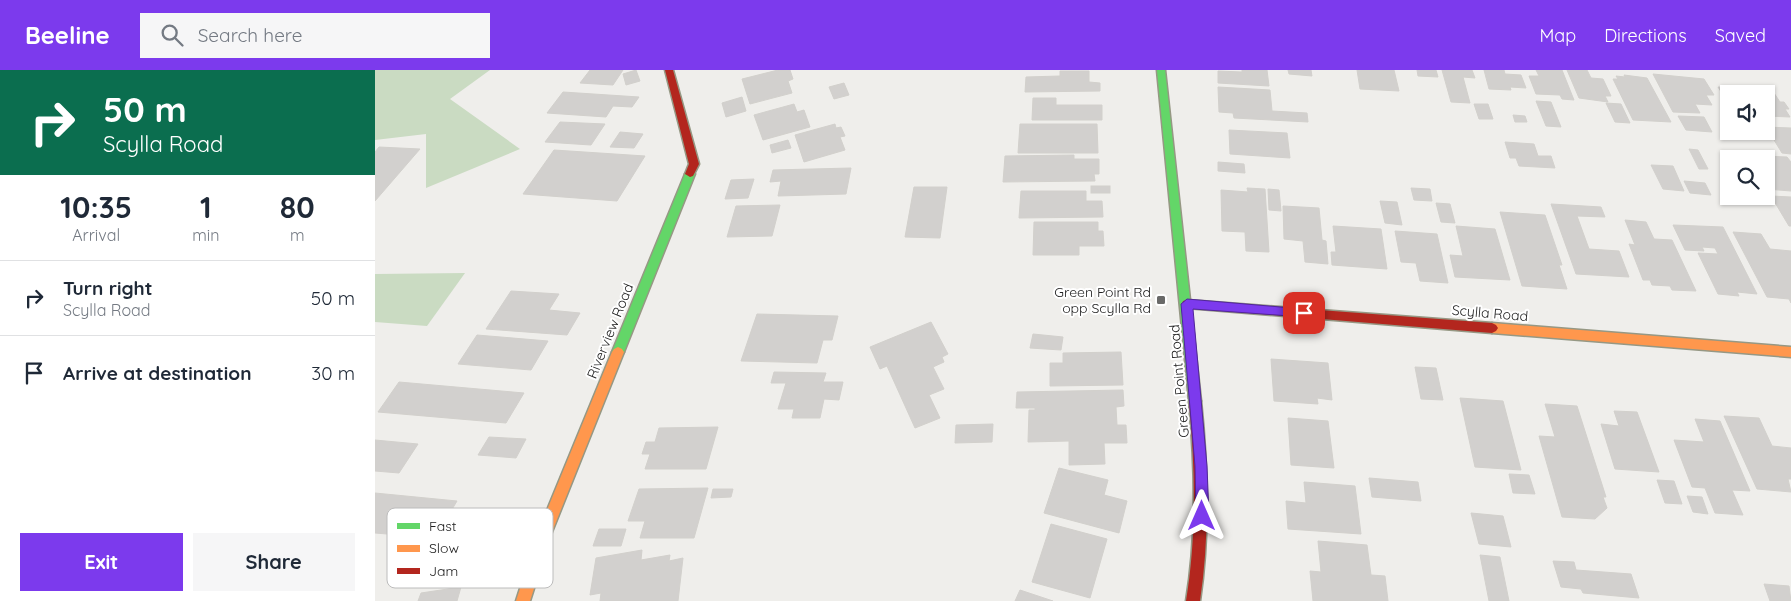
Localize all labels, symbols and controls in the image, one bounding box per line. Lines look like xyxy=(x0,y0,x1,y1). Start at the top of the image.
search box xyxy=(140,13,490,58)
text: Beeline xyxy=(25,20,110,50)
icon: search xyxy=(158,21,186,49)
text: Search here xyxy=(198,23,303,47)
text: Map xyxy=(1539,24,1576,47)
text: Directions xyxy=(1604,24,1687,47)
text: Saved xyxy=(1715,24,1766,47)
map controls xyxy=(1720,85,1775,205)
button: sound xyxy=(1720,85,1775,140)
text: 50 m xyxy=(103,87,187,131)
icon: right xyxy=(20,90,85,155)
text: Scylla Road xyxy=(103,130,223,158)
button: search xyxy=(1720,150,1775,205)
text: 10:35 xyxy=(60,188,132,226)
text: 1 xyxy=(200,188,212,226)
text: 80 xyxy=(280,188,315,226)
text: Arrival xyxy=(72,225,120,245)
text: min xyxy=(192,225,220,245)
text: m xyxy=(290,225,305,245)
text: Turn right xyxy=(63,276,152,300)
street label: Riverview Road xyxy=(583,281,637,381)
place label: Green Point Rd opp Scylla Rd xyxy=(1054,283,1151,317)
icon: right xyxy=(20,284,48,312)
text: 50 m xyxy=(311,286,355,310)
pin xyxy=(1283,292,1325,334)
marker: Green Point Rd opp Scylla Rd xyxy=(1155,294,1167,306)
icon: arrive xyxy=(1290,299,1318,327)
text: Scylla Road xyxy=(63,300,151,320)
street label: Scylla Road xyxy=(1451,301,1529,325)
street label: Green Point Road xyxy=(1165,324,1193,438)
icon: arrive xyxy=(20,359,48,387)
text: Arrive at destination xyxy=(63,361,252,385)
text: 30 m xyxy=(311,361,355,385)
position arrow xyxy=(1175,489,1227,541)
legend xyxy=(387,508,553,588)
text: Fast xyxy=(429,517,457,535)
button: Exit xyxy=(20,533,183,591)
button: Share xyxy=(193,533,355,591)
text: Slow xyxy=(429,539,459,557)
text: Jam xyxy=(429,562,458,580)

